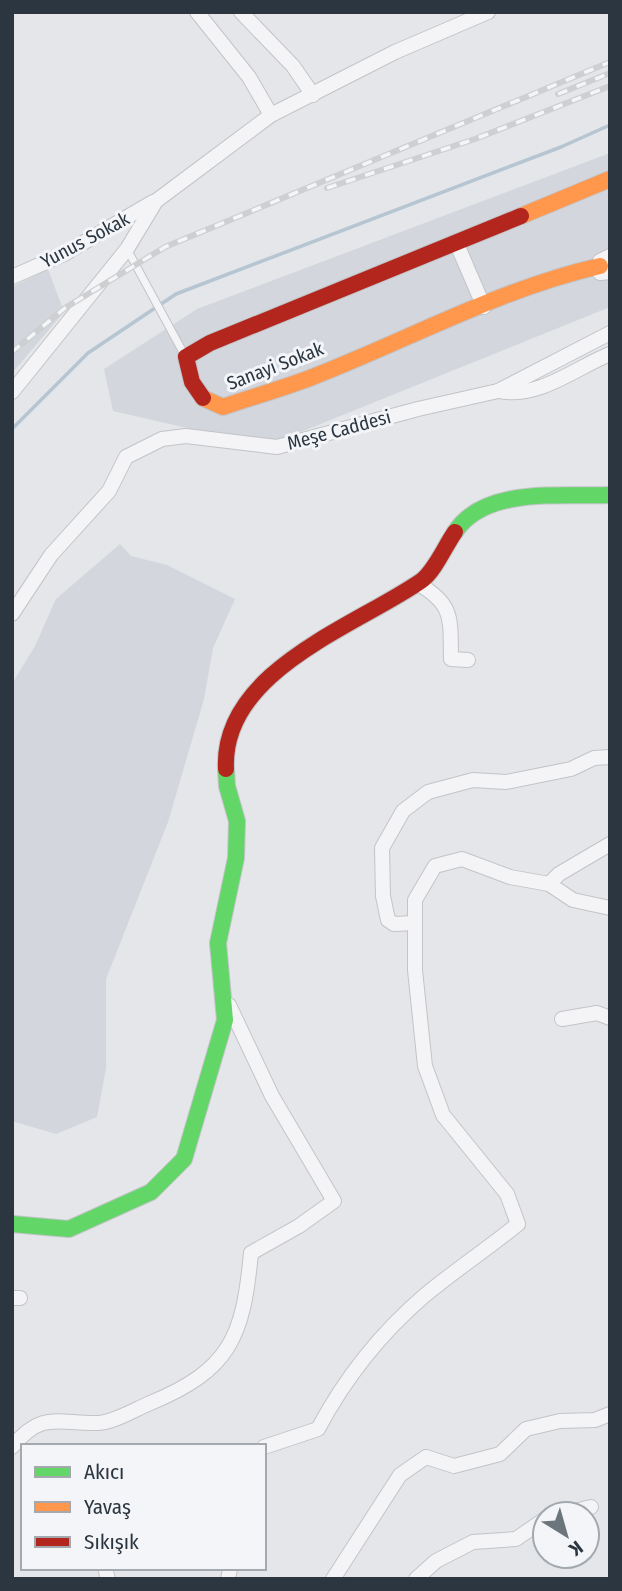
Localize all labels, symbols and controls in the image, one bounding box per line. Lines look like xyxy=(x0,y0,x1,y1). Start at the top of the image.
street label: Yunus Sokak xyxy=(37,207,133,273)
street label: Sanayi Sokak xyxy=(223,337,327,395)
street label: Meşe Caddesi xyxy=(285,405,393,455)
legend xyxy=(21,1444,266,1570)
text: Akıcı xyxy=(84,1459,124,1485)
text: Yavaş xyxy=(84,1494,131,1520)
north arrow xyxy=(531,1500,601,1570)
text: Sıkışık xyxy=(84,1529,139,1555)
text: K xyxy=(564,1536,587,1561)

